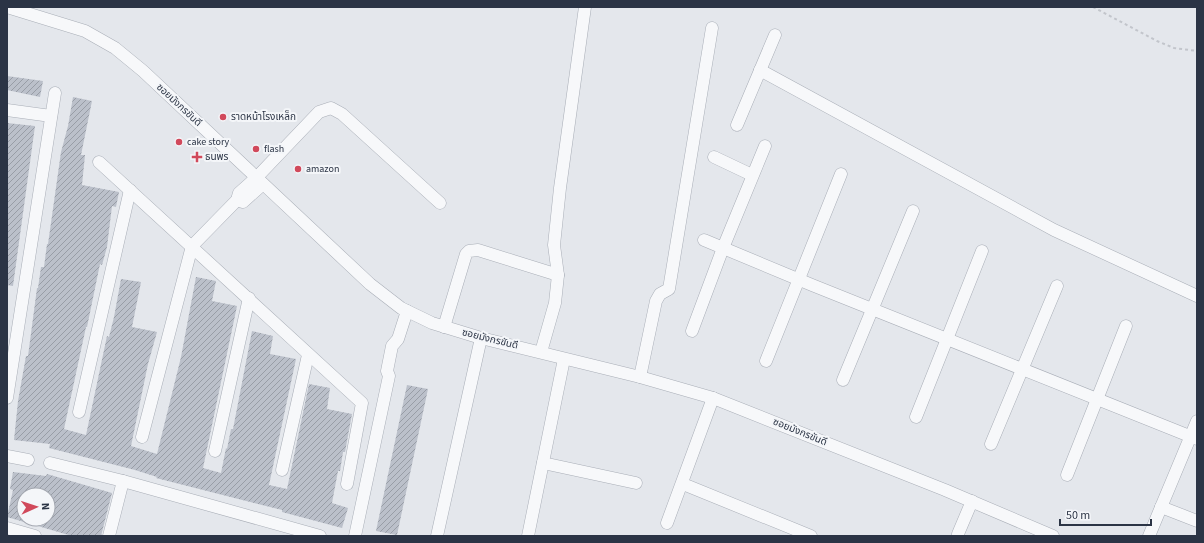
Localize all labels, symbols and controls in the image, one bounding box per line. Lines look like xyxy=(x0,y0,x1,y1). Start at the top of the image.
street label: ซอยมังกรขันดี xyxy=(153,80,205,130)
place label: ราดหน้าโรงเหล็ก xyxy=(231,110,296,124)
marker: ราดหน้าโรงเหล็ก xyxy=(218,112,228,122)
place label: cake story xyxy=(187,135,230,149)
marker: cake story xyxy=(174,137,184,147)
place label: flash xyxy=(264,142,284,156)
marker: flash xyxy=(251,144,261,154)
place label: ธนพร xyxy=(205,150,229,164)
marker: ธนพร xyxy=(192,152,202,162)
place label: amazon xyxy=(306,162,339,176)
marker: amazon xyxy=(293,164,303,174)
street label: ซอยมังกรขันดี xyxy=(460,325,520,353)
street label: ซอยมังกรขันดี xyxy=(771,415,829,449)
north arrow xyxy=(16,487,56,527)
scale bar xyxy=(1060,501,1151,527)
text: N xyxy=(38,502,53,511)
text: 50 m xyxy=(1066,507,1090,524)

